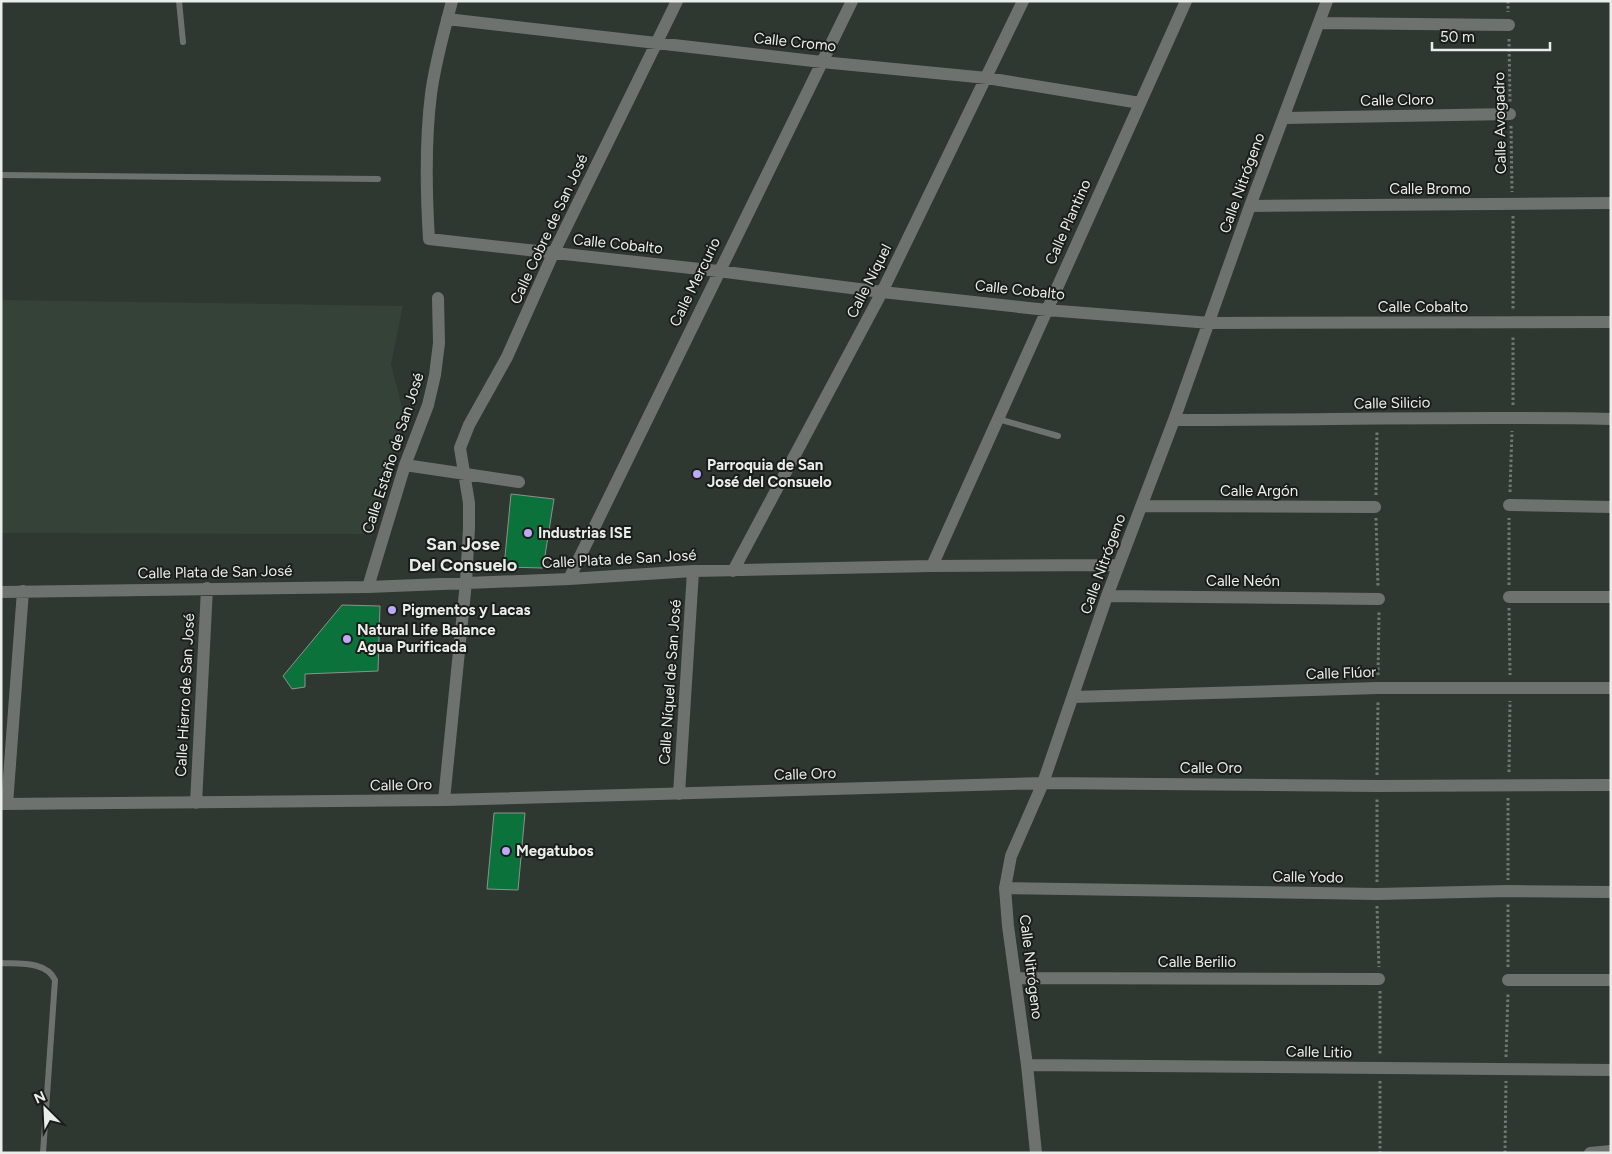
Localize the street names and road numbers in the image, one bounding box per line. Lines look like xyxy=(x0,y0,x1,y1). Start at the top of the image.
street label: Calle Cromo xyxy=(753,29,838,55)
street label: Calle Avogadro xyxy=(1490,71,1510,174)
street label: Calle Cloro xyxy=(1360,90,1434,110)
street label: Calle Nitrógeno xyxy=(1215,130,1269,236)
street label: Calle Cobre de San José xyxy=(506,151,592,307)
street label: Calle Plantino xyxy=(1041,176,1095,267)
street label: Calle Bromo xyxy=(1389,180,1471,198)
street label: Calle Cobalto xyxy=(572,230,664,258)
street label: Calle Mercurio xyxy=(666,234,724,329)
street label: Calle Níquel xyxy=(843,241,895,321)
street label: Calle Cobalto xyxy=(974,276,1066,304)
street label: Calle Cobalto xyxy=(1378,298,1469,316)
street label: Calle Estaño de San José xyxy=(358,370,428,536)
street label: Calle Silicio xyxy=(1353,393,1431,413)
street label: Calle Argón xyxy=(1220,482,1298,500)
street label: Calle Nitrógeno xyxy=(1076,511,1130,617)
street label: Calle Plata de San José xyxy=(541,546,697,572)
street label: Calle Plata de San José xyxy=(137,562,293,582)
street label: Calle Neón xyxy=(1206,572,1280,590)
street label: Calle Níquel de San José xyxy=(655,599,685,765)
street label: Calle Hierro de San José xyxy=(172,613,198,777)
street label: Calle Flúor xyxy=(1305,663,1377,683)
street label: Calle Oro xyxy=(1180,759,1242,777)
street label: Calle Oro xyxy=(774,764,837,784)
street label: Calle Oro xyxy=(370,775,433,795)
street label: Calle Yodo xyxy=(1272,867,1344,887)
street label: Calle Nitrógeno xyxy=(1016,914,1046,1021)
street label: Calle Berilio xyxy=(1158,953,1236,971)
street label: Calle Litio xyxy=(1286,1042,1352,1062)

